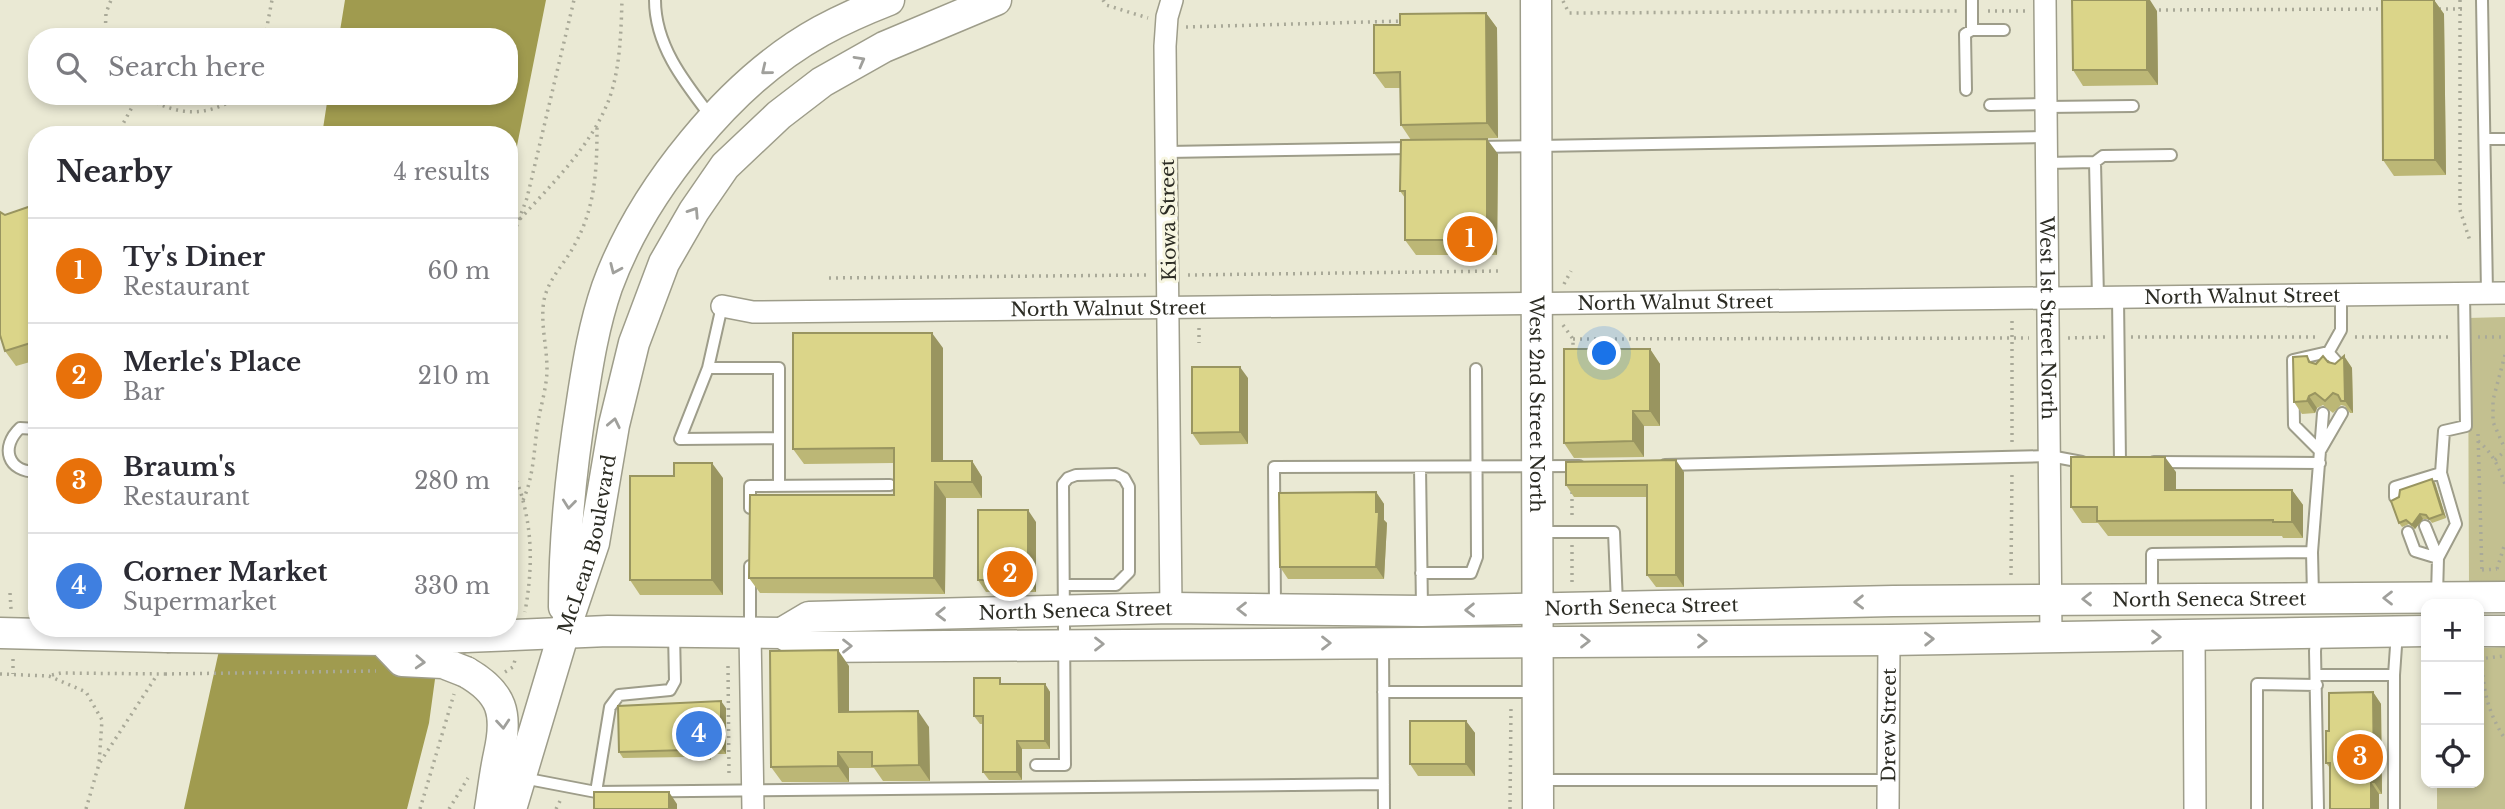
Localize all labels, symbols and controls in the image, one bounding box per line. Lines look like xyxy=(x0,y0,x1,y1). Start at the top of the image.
search box xyxy=(28,28,518,105)
icon: search xyxy=(52,48,90,86)
text: Search here xyxy=(108,51,265,83)
one-way arrow xyxy=(853,56,866,69)
one-way arrow xyxy=(762,62,774,75)
text: Nearby xyxy=(56,153,172,190)
text: 4 results xyxy=(394,158,490,186)
street label: Kiowa Street xyxy=(1156,158,1181,281)
one-way arrow xyxy=(686,207,698,220)
pin: 1 xyxy=(1447,213,1493,265)
street label: West 1st Street North xyxy=(2035,215,2060,420)
text: Ty's Diner xyxy=(123,241,265,273)
text: 1 xyxy=(74,257,84,285)
text: 60 m xyxy=(428,257,490,285)
one-way arrow xyxy=(609,262,623,274)
text: Restaurant xyxy=(123,273,250,301)
street label: North Walnut Street xyxy=(2144,284,2341,309)
street label: North Walnut Street xyxy=(1577,290,1774,315)
street label: West 2nd Street North xyxy=(1525,294,1548,513)
street label: North Walnut Street xyxy=(1010,296,1207,321)
your location xyxy=(1587,336,1621,370)
text: Merle's Place xyxy=(123,346,301,378)
text: 2 xyxy=(72,362,86,390)
text: 210 m xyxy=(418,362,490,390)
text: Bar xyxy=(123,378,164,406)
one-way arrow xyxy=(606,417,621,429)
text: Braum's xyxy=(123,451,236,483)
street label: McLean Boulevard xyxy=(553,453,621,637)
text: 3 xyxy=(72,467,86,495)
text: 280 m xyxy=(414,467,490,495)
text: Restaurant xyxy=(123,483,250,511)
one-way arrow xyxy=(561,498,576,510)
pin: 2 xyxy=(987,548,1033,600)
text: Corner Market xyxy=(123,556,327,588)
text: 4 xyxy=(71,572,87,600)
text: 330 m xyxy=(414,572,490,600)
street label: North Seneca Street xyxy=(2112,587,2307,612)
text: Supermarket xyxy=(123,588,277,616)
one-way arrow xyxy=(2382,590,2393,606)
one-way arrow xyxy=(2081,591,2092,607)
street label: North Seneca Street xyxy=(1544,593,1740,620)
one-way arrow xyxy=(1854,595,1865,610)
street label: North Seneca Street xyxy=(978,597,1174,625)
map controls xyxy=(2421,599,2484,788)
button: + xyxy=(2421,599,2484,662)
one-way arrow xyxy=(1237,601,1247,617)
one-way arrow xyxy=(1464,602,1475,618)
one-way arrow xyxy=(936,607,947,622)
one-way arrow xyxy=(2151,629,2162,644)
one-way arrow xyxy=(1924,631,1935,647)
one-way arrow xyxy=(1581,633,1591,649)
one-way arrow xyxy=(1697,633,1707,649)
one-way arrow xyxy=(1321,635,1332,651)
one-way arrow xyxy=(1094,636,1104,652)
one-way arrow xyxy=(841,639,852,654)
one-way arrow xyxy=(415,654,426,669)
button: − xyxy=(2421,662,2484,725)
street label: Drew Street xyxy=(1877,667,1901,782)
pin: 4 xyxy=(676,708,722,760)
one-way arrow xyxy=(495,719,510,730)
button: locate xyxy=(2421,725,2484,788)
pin: 3 xyxy=(2337,731,2383,783)

